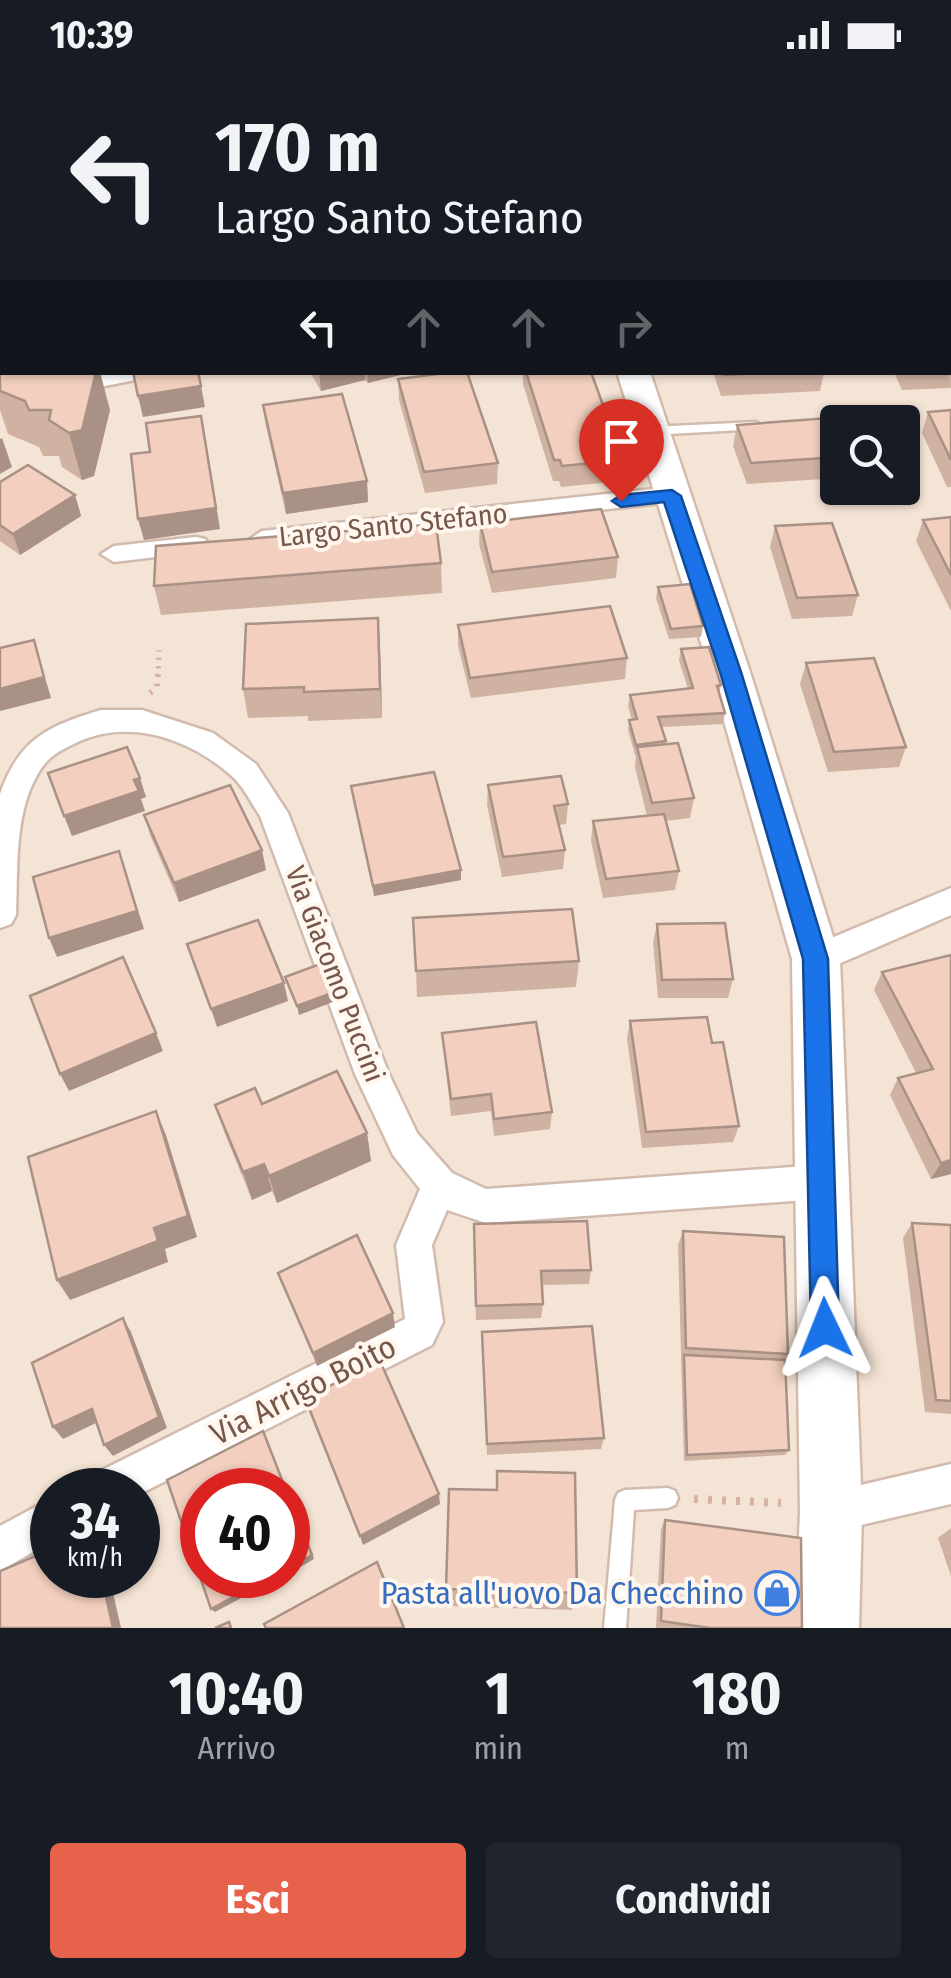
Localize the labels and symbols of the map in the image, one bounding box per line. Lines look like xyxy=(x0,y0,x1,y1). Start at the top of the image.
pin xyxy=(579,399,664,502)
street label: Largo Santo Stefano xyxy=(277,497,509,553)
street label: Via Giacomo Puccini xyxy=(279,861,391,1087)
position arrow xyxy=(773,1276,877,1380)
street label: Via Arrigo Boito xyxy=(204,1327,402,1453)
speed limit sign: 40 xyxy=(180,1468,310,1598)
shop icon: Pasta all'uovo Da Checchino xyxy=(754,1570,800,1616)
place label: Pasta all'uovo Da Checchino xyxy=(381,1574,744,1612)

